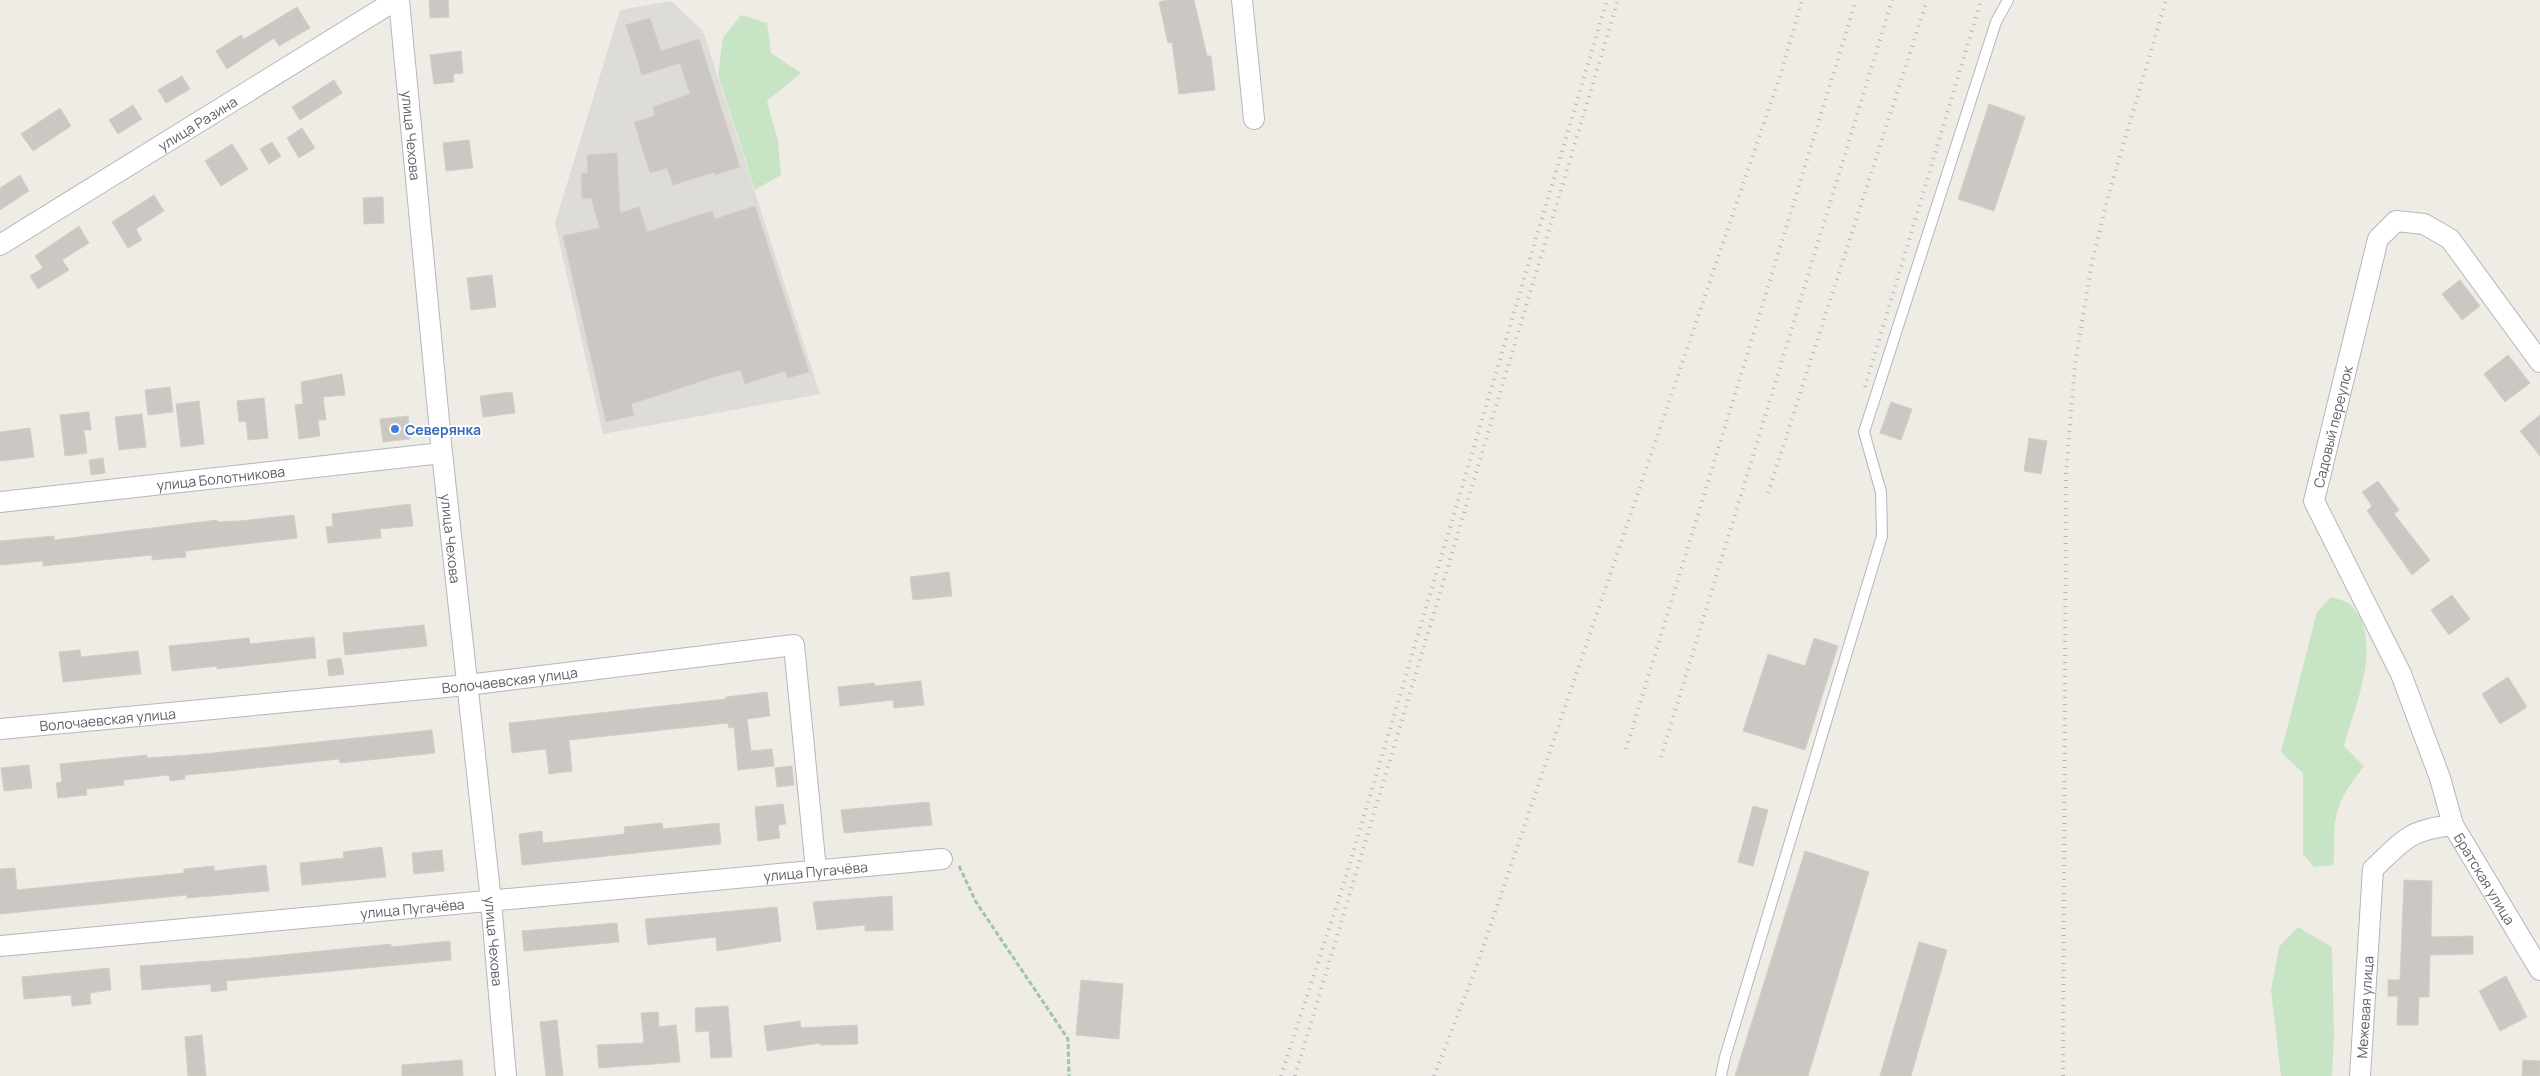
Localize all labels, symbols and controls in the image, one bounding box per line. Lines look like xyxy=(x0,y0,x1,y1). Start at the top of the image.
street label: улица Чехова xyxy=(398,90,426,181)
street label: улица Разина xyxy=(154,91,240,155)
street label: Садовый переулок xyxy=(2308,363,2356,490)
place label: Северянка xyxy=(405,420,481,439)
marker: Северянка xyxy=(389,423,401,435)
street label: улица Болотникова xyxy=(155,461,286,494)
street label: улица Чехова xyxy=(437,493,466,584)
street label: Волочаевская улица xyxy=(441,662,579,697)
street label: Волочаевская улица xyxy=(38,703,177,735)
street label: Братская улица xyxy=(2450,829,2520,928)
street label: улица Пугачёва xyxy=(763,856,868,885)
street label: улица Пугачёва xyxy=(359,894,465,922)
street label: улица Чехова xyxy=(481,895,508,987)
street label: Межевая улица xyxy=(2352,955,2377,1059)

